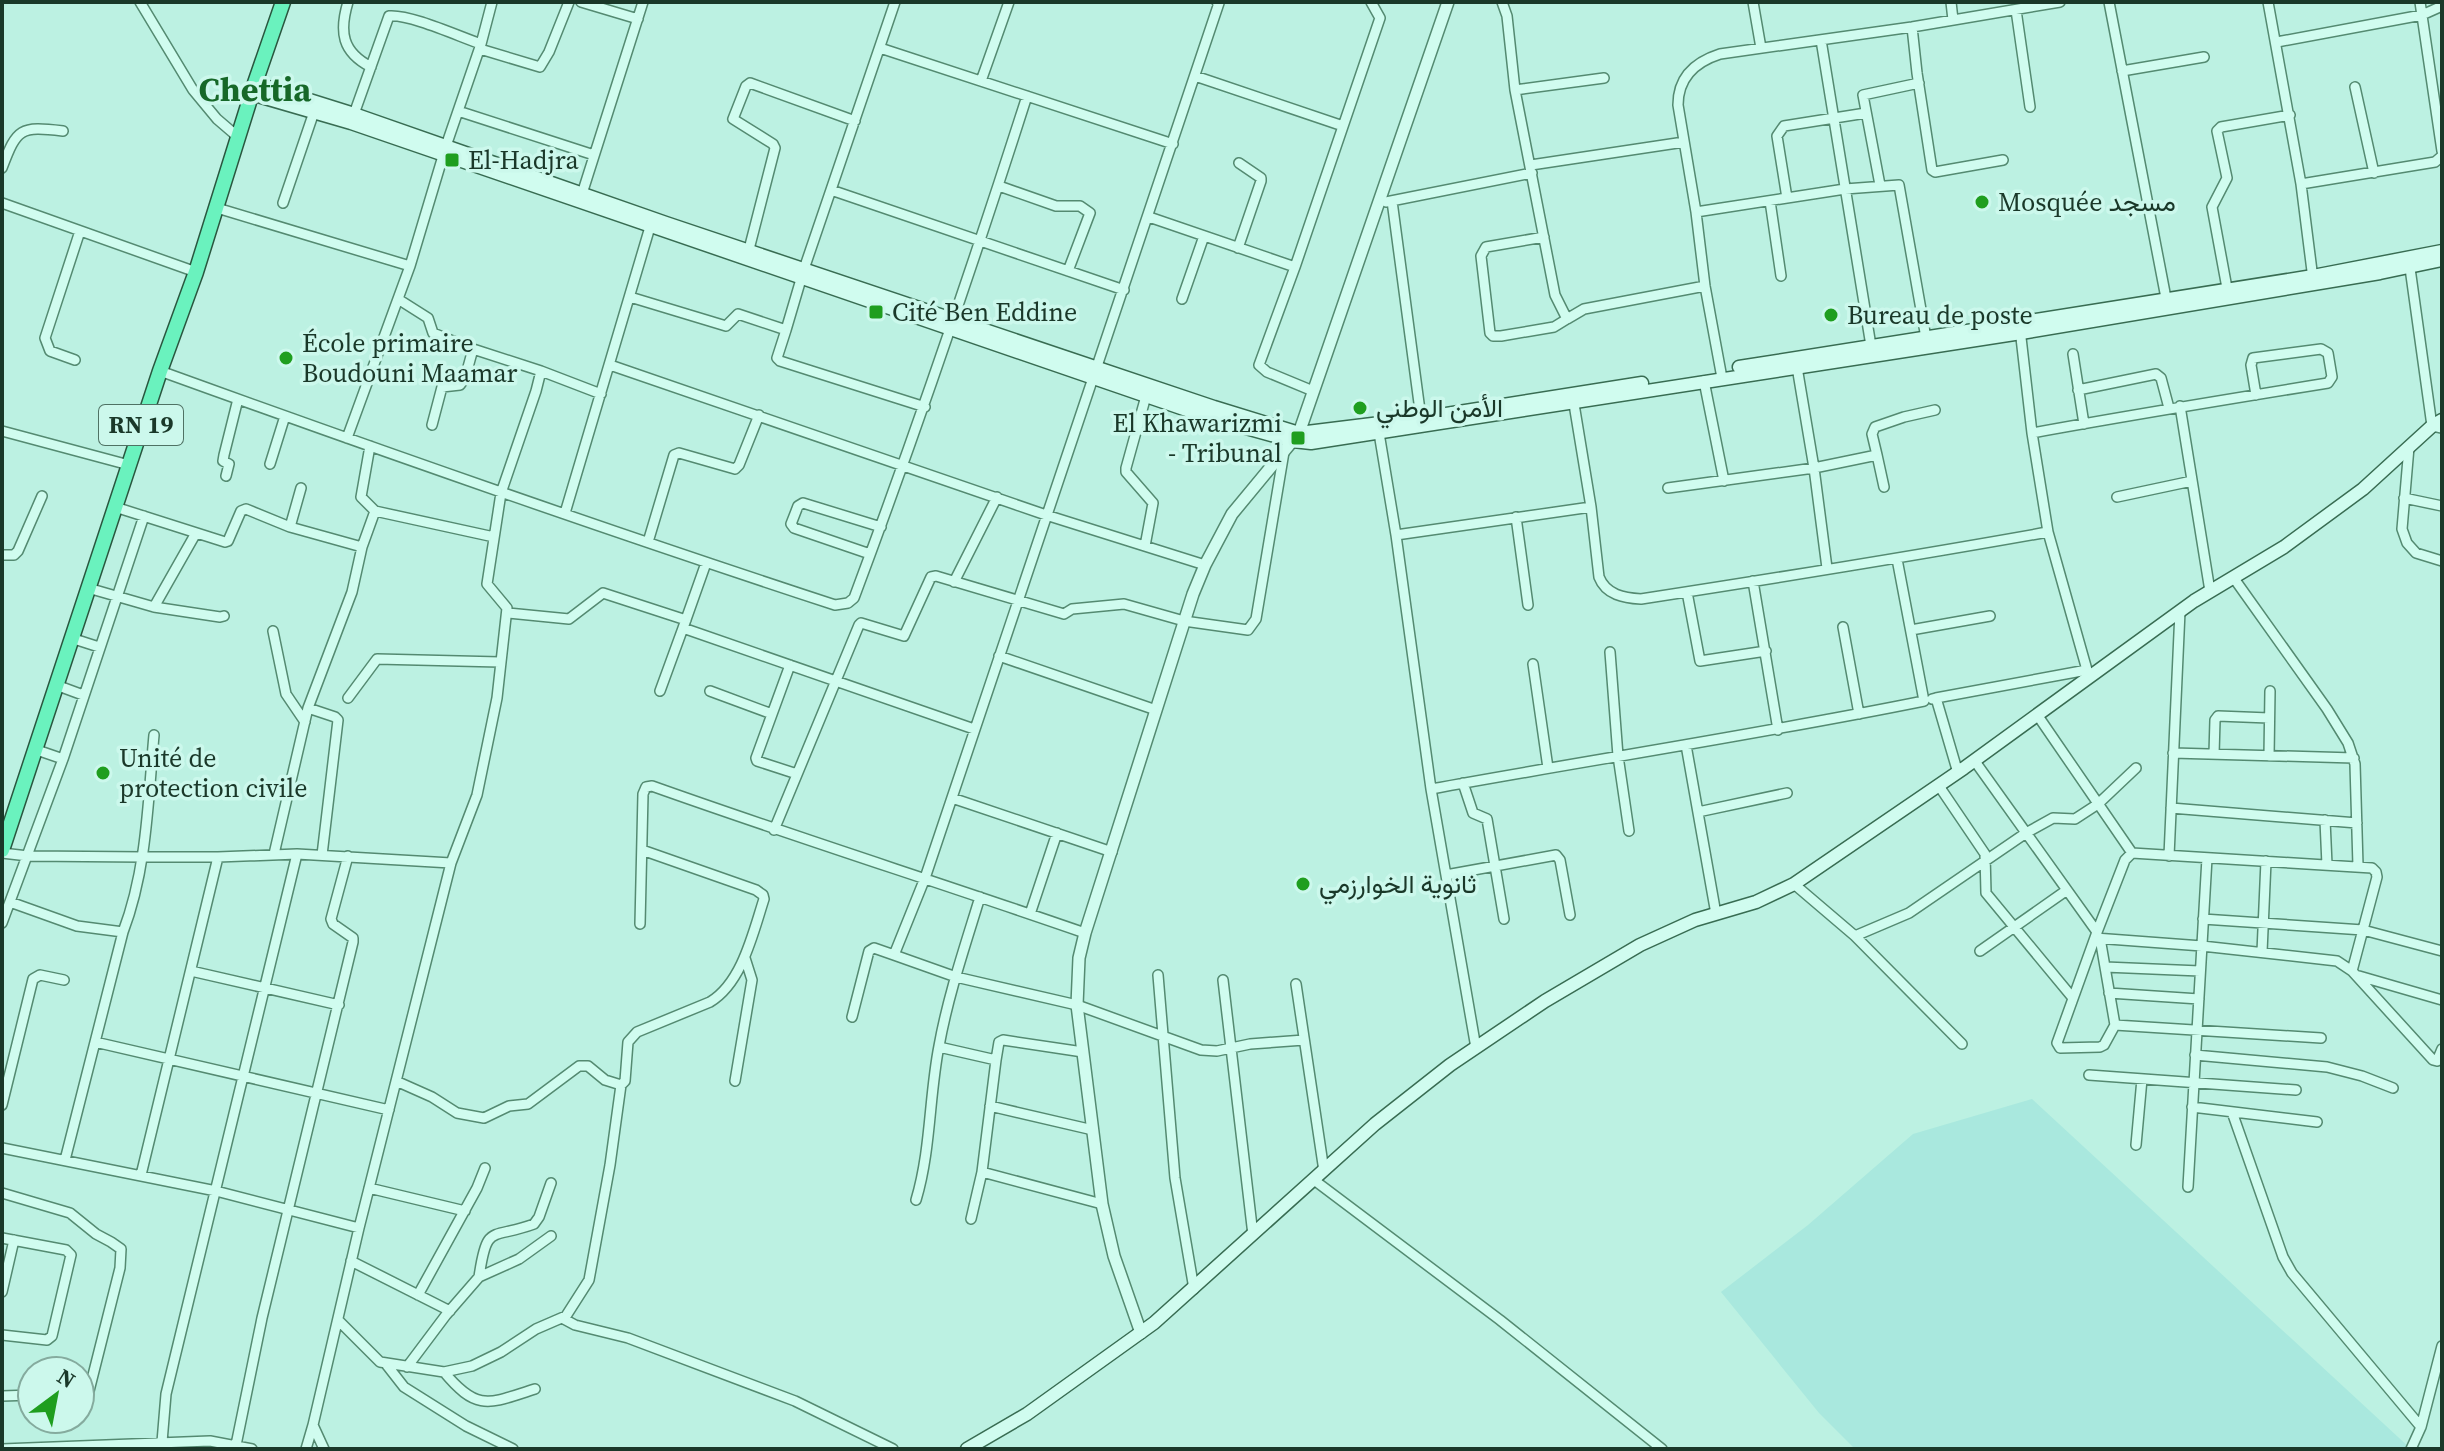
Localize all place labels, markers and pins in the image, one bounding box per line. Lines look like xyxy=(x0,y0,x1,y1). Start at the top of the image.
place label: El-Hadjra xyxy=(468,142,579,178)
marker: El-Hadjra xyxy=(443,151,461,169)
place label: Mosquée مسجد xyxy=(1998,184,2176,220)
marker: Mosquée مسجد xyxy=(1973,193,1991,211)
place label: Cité Ben Eddine xyxy=(892,294,1077,330)
place label: Bureau de poste xyxy=(1847,297,2033,333)
marker: Cité Ben Eddine xyxy=(867,303,885,321)
marker: Bureau de poste xyxy=(1822,306,1840,324)
place label: École primaire Boudouni Maamar xyxy=(302,325,518,391)
marker: École primaire Boudouni Maamar xyxy=(277,349,295,367)
place label: الأمن الوطني xyxy=(1376,390,1503,429)
marker: الأمن الوطني xyxy=(1351,399,1369,417)
place label: El Khawarizmi - Tribunal xyxy=(1113,405,1282,471)
marker: El Khawarizmi - Tribunal xyxy=(1289,429,1307,447)
place label: Unité de protection civile xyxy=(119,740,308,806)
marker: Unité de protection civile xyxy=(94,764,112,782)
place label: ثانوية الخوارزمي xyxy=(1319,866,1477,905)
marker: ثانوية الخوارزمي xyxy=(1294,875,1312,893)

